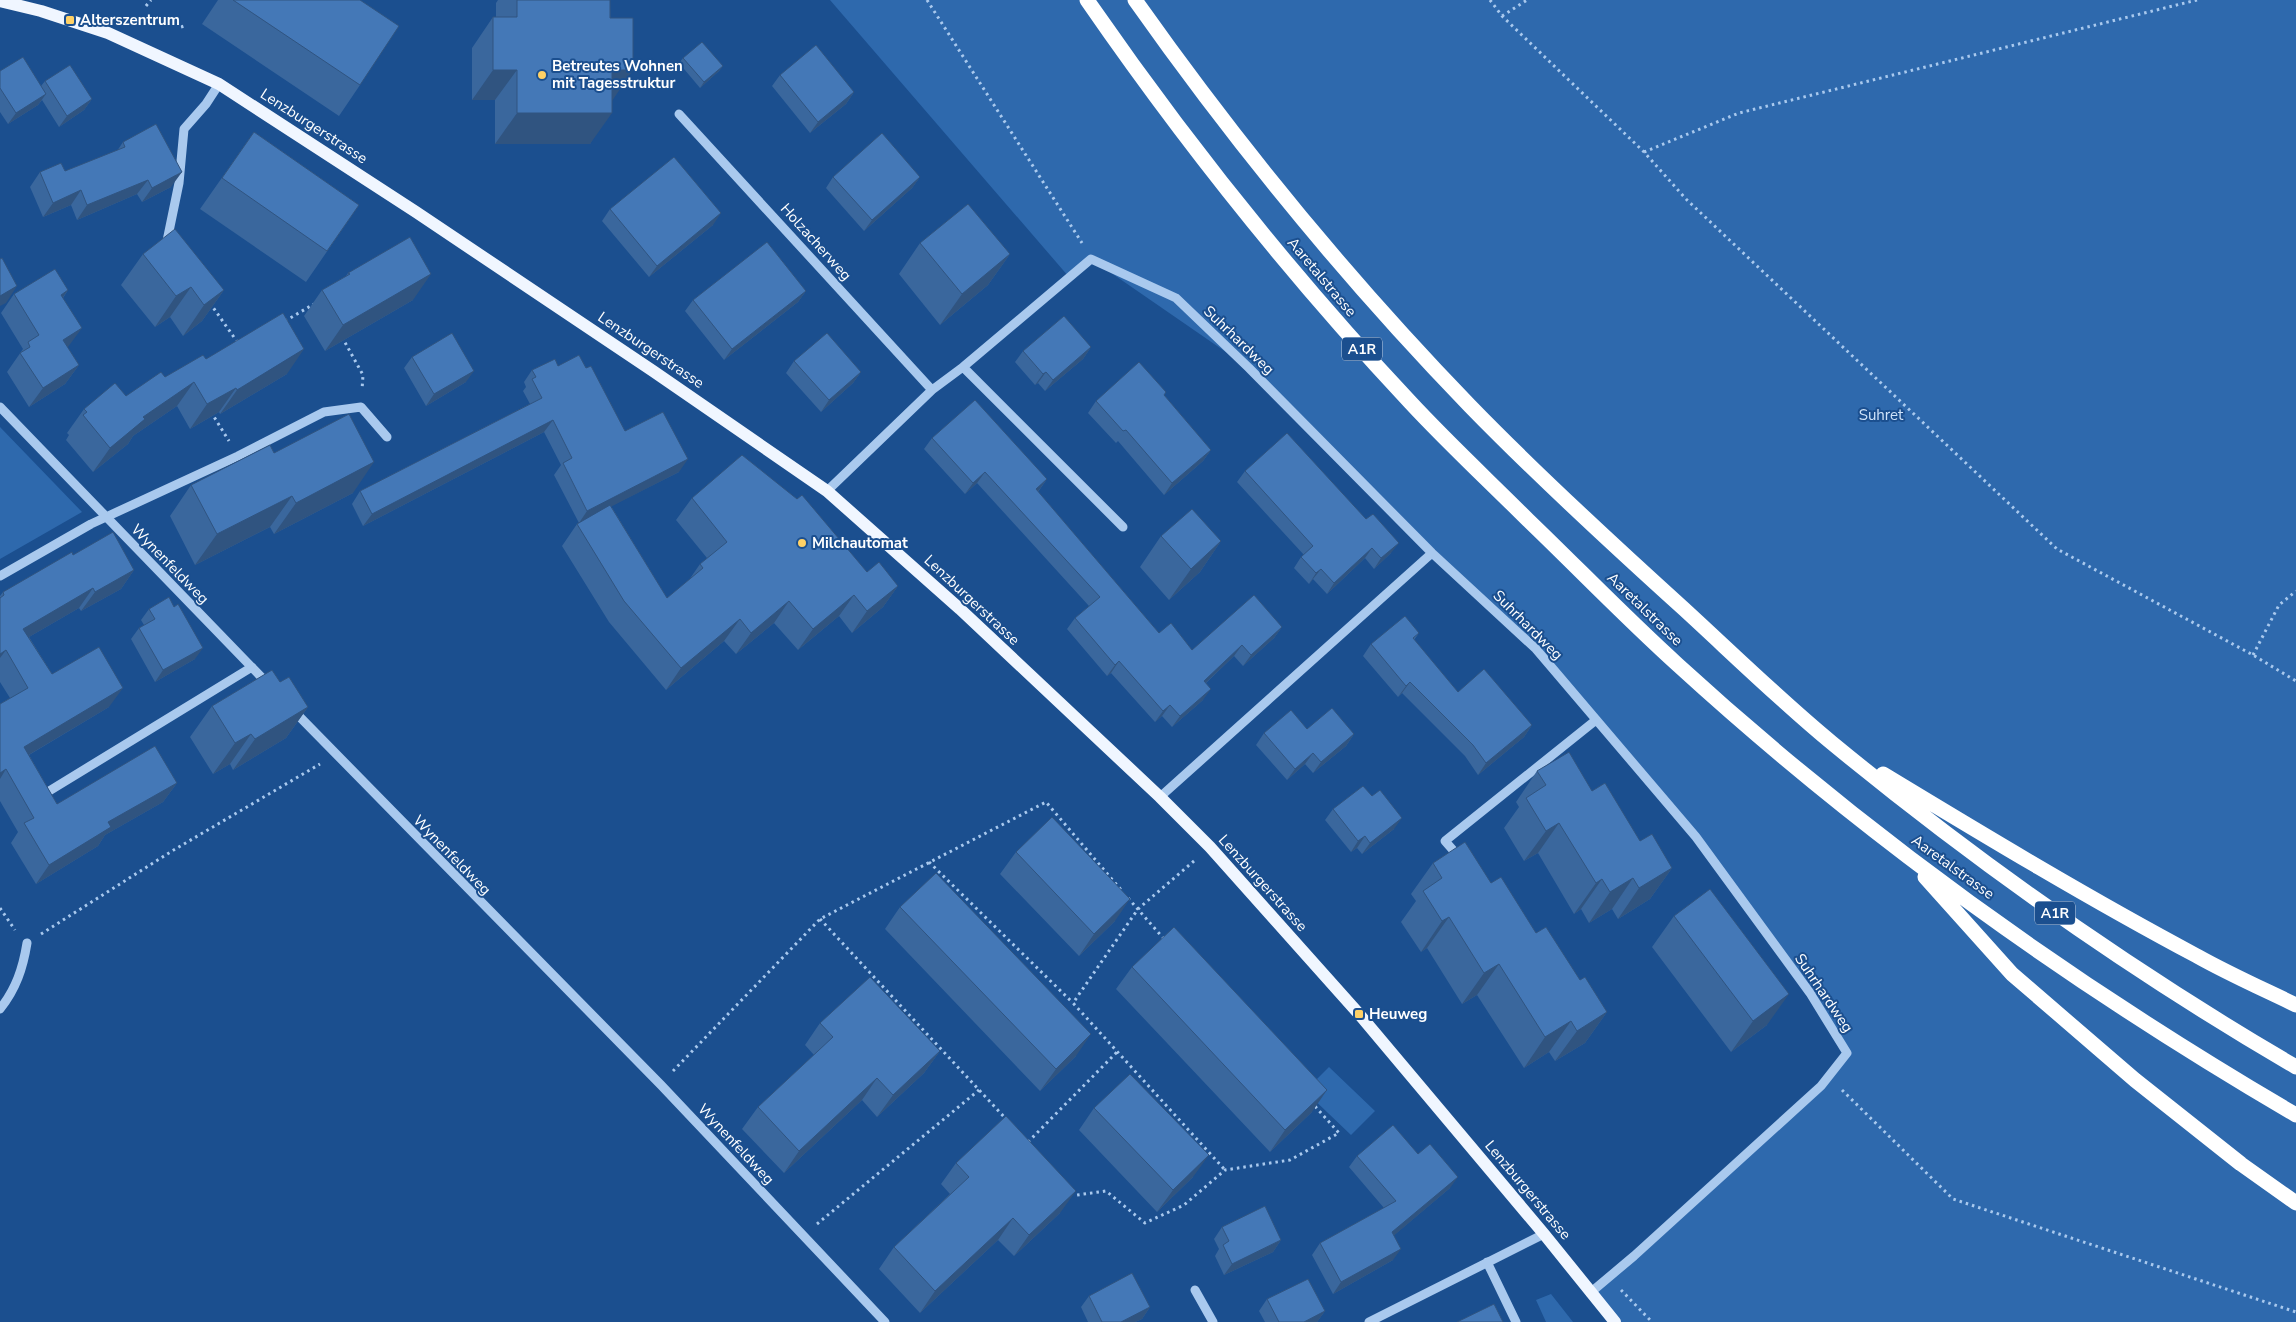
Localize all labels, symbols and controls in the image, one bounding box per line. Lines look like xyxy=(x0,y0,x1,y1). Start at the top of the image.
place label: Alterszentrum xyxy=(80,10,180,30)
marker: Alterszentrum xyxy=(64,14,76,26)
place label: Betreutes Wohnen mit Tagesstruktur xyxy=(552,56,683,93)
marker: Betreutes Wohnen mit Tagesstruktur xyxy=(536,69,548,81)
street label: Lenzburgerstrasse xyxy=(257,84,371,168)
street label: Holzacherweg xyxy=(776,199,856,285)
street label: Aaretalstrasse xyxy=(1283,233,1361,321)
street label: Suhrhardweg xyxy=(1199,301,1279,379)
street label: Lenzburgerstrasse xyxy=(594,307,708,393)
road number: A1R xyxy=(1342,338,1382,360)
park label: Suhret xyxy=(1859,405,1904,425)
street label: Wynenfeldweg xyxy=(127,520,213,608)
place label: Milchautomat xyxy=(812,533,908,553)
marker: Milchautomat xyxy=(796,537,808,549)
street label: Lenzburgerstrasse xyxy=(920,550,1024,650)
street label: Aaretalstrasse xyxy=(1603,568,1687,650)
street label: Suhrhardweg xyxy=(1489,586,1567,664)
street label: Wynenfeldweg xyxy=(409,811,495,899)
street label: Lenzburgerstrasse xyxy=(1214,830,1312,936)
street label: Aaretalstrasse xyxy=(1908,830,1998,904)
road number: A1R xyxy=(2035,901,2075,924)
street label: Suhrhardweg xyxy=(1790,950,1858,1036)
place label: Heuweg xyxy=(1369,1004,1427,1024)
marker: Heuweg xyxy=(1353,1008,1365,1020)
street label: Wynenfeldweg xyxy=(693,1099,779,1189)
street label: Lenzburgerstrasse xyxy=(1480,1136,1576,1244)

